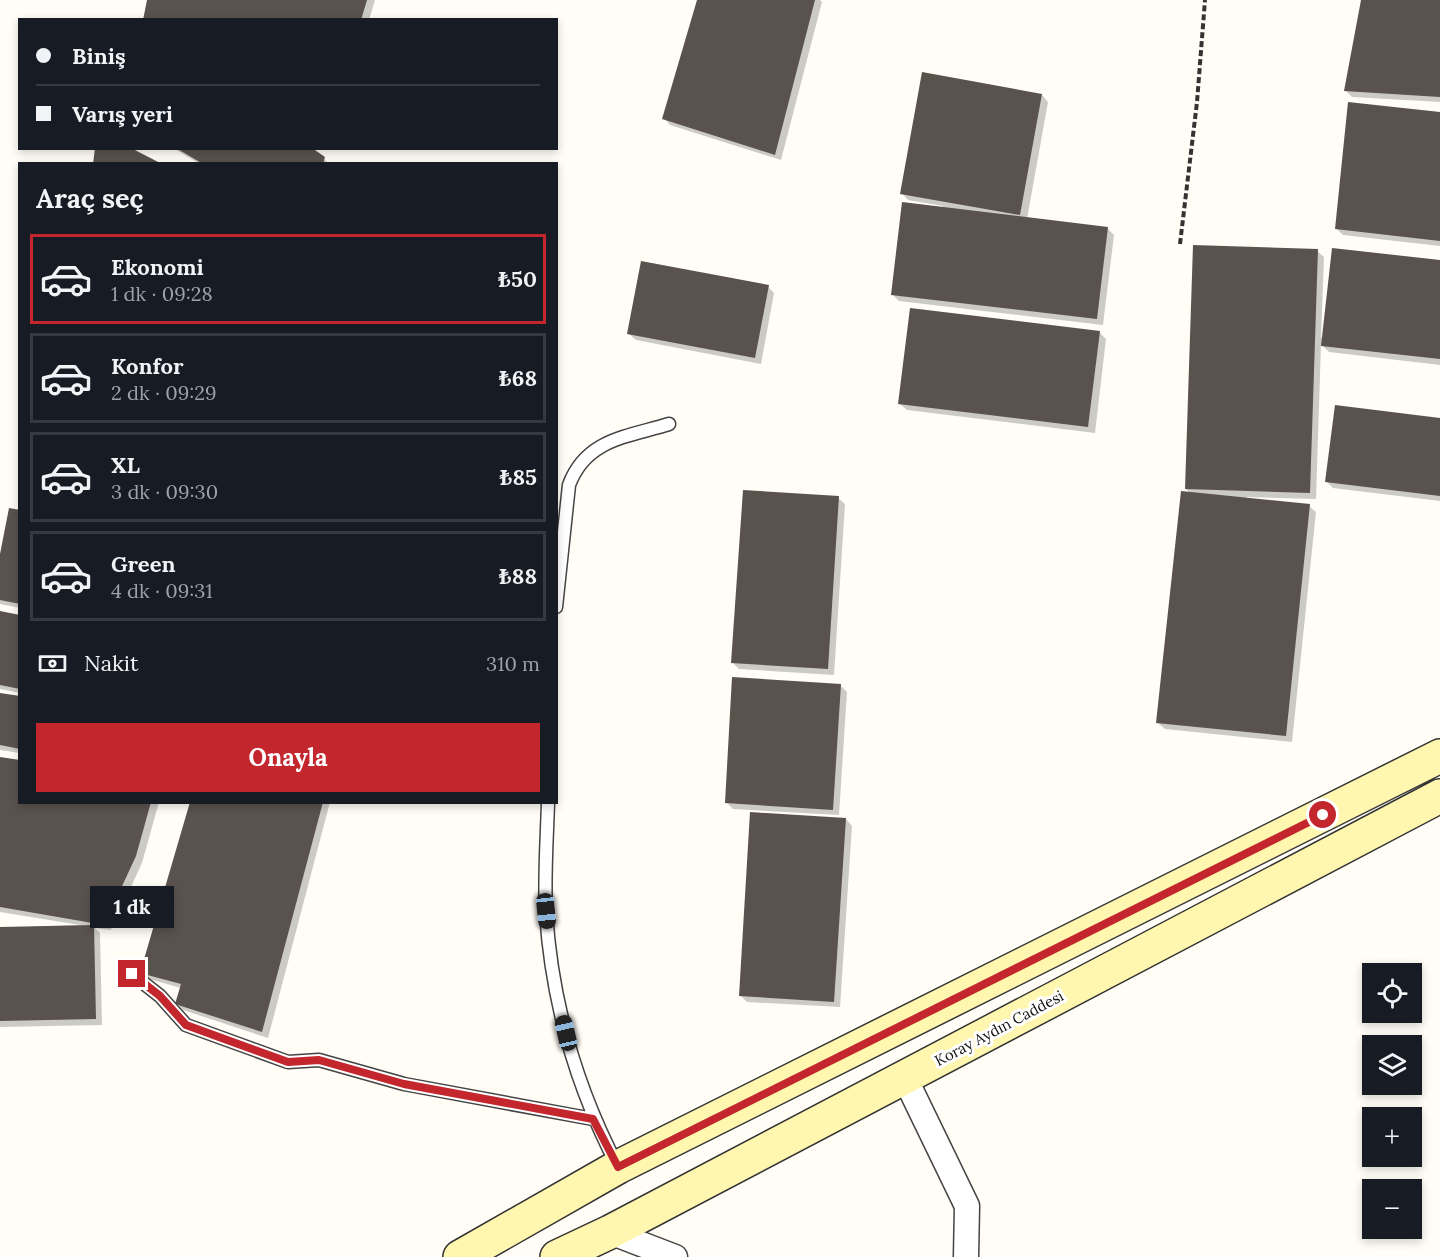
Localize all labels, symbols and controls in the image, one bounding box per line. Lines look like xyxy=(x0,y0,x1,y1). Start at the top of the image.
text: Biniş xyxy=(72,42,126,70)
text: Varış yeri xyxy=(72,100,173,128)
text: Araç seç xyxy=(36,181,144,215)
icon: car xyxy=(39,252,93,306)
text: Ekonomi xyxy=(111,253,204,281)
text: ₺50 xyxy=(498,265,537,293)
text: 1 dk · 09:28 xyxy=(111,281,213,306)
icon: car xyxy=(39,351,93,405)
text: Konfor xyxy=(111,352,184,380)
text: ₺68 xyxy=(499,364,537,392)
text: 2 dk · 09:29 xyxy=(111,380,217,405)
icon: car xyxy=(39,450,93,504)
text: XL xyxy=(111,451,140,479)
text: ₺85 xyxy=(500,463,537,491)
text: 3 dk · 09:30 xyxy=(111,479,218,504)
icon: car xyxy=(39,549,93,603)
text: Green xyxy=(111,550,176,578)
text: ₺88 xyxy=(499,562,537,590)
text: 4 dk · 09:31 xyxy=(111,578,213,603)
icon: cash xyxy=(36,647,69,680)
text: Nakit xyxy=(84,649,139,677)
text: 310 m xyxy=(486,651,540,676)
button: Onayla xyxy=(36,723,540,792)
route start xyxy=(1309,801,1336,828)
callout: 1 dk xyxy=(90,887,174,929)
car xyxy=(535,892,557,930)
text: 1 dk xyxy=(113,894,151,919)
route end xyxy=(118,960,145,987)
map controls xyxy=(1362,963,1422,1239)
button: locate xyxy=(1362,963,1422,1023)
street label: Koray Aydın Caddesi xyxy=(931,986,1067,1070)
car xyxy=(553,1013,579,1053)
button: layers xyxy=(1362,1035,1422,1095)
button: + xyxy=(1362,1107,1422,1167)
button: − xyxy=(1362,1179,1422,1239)

